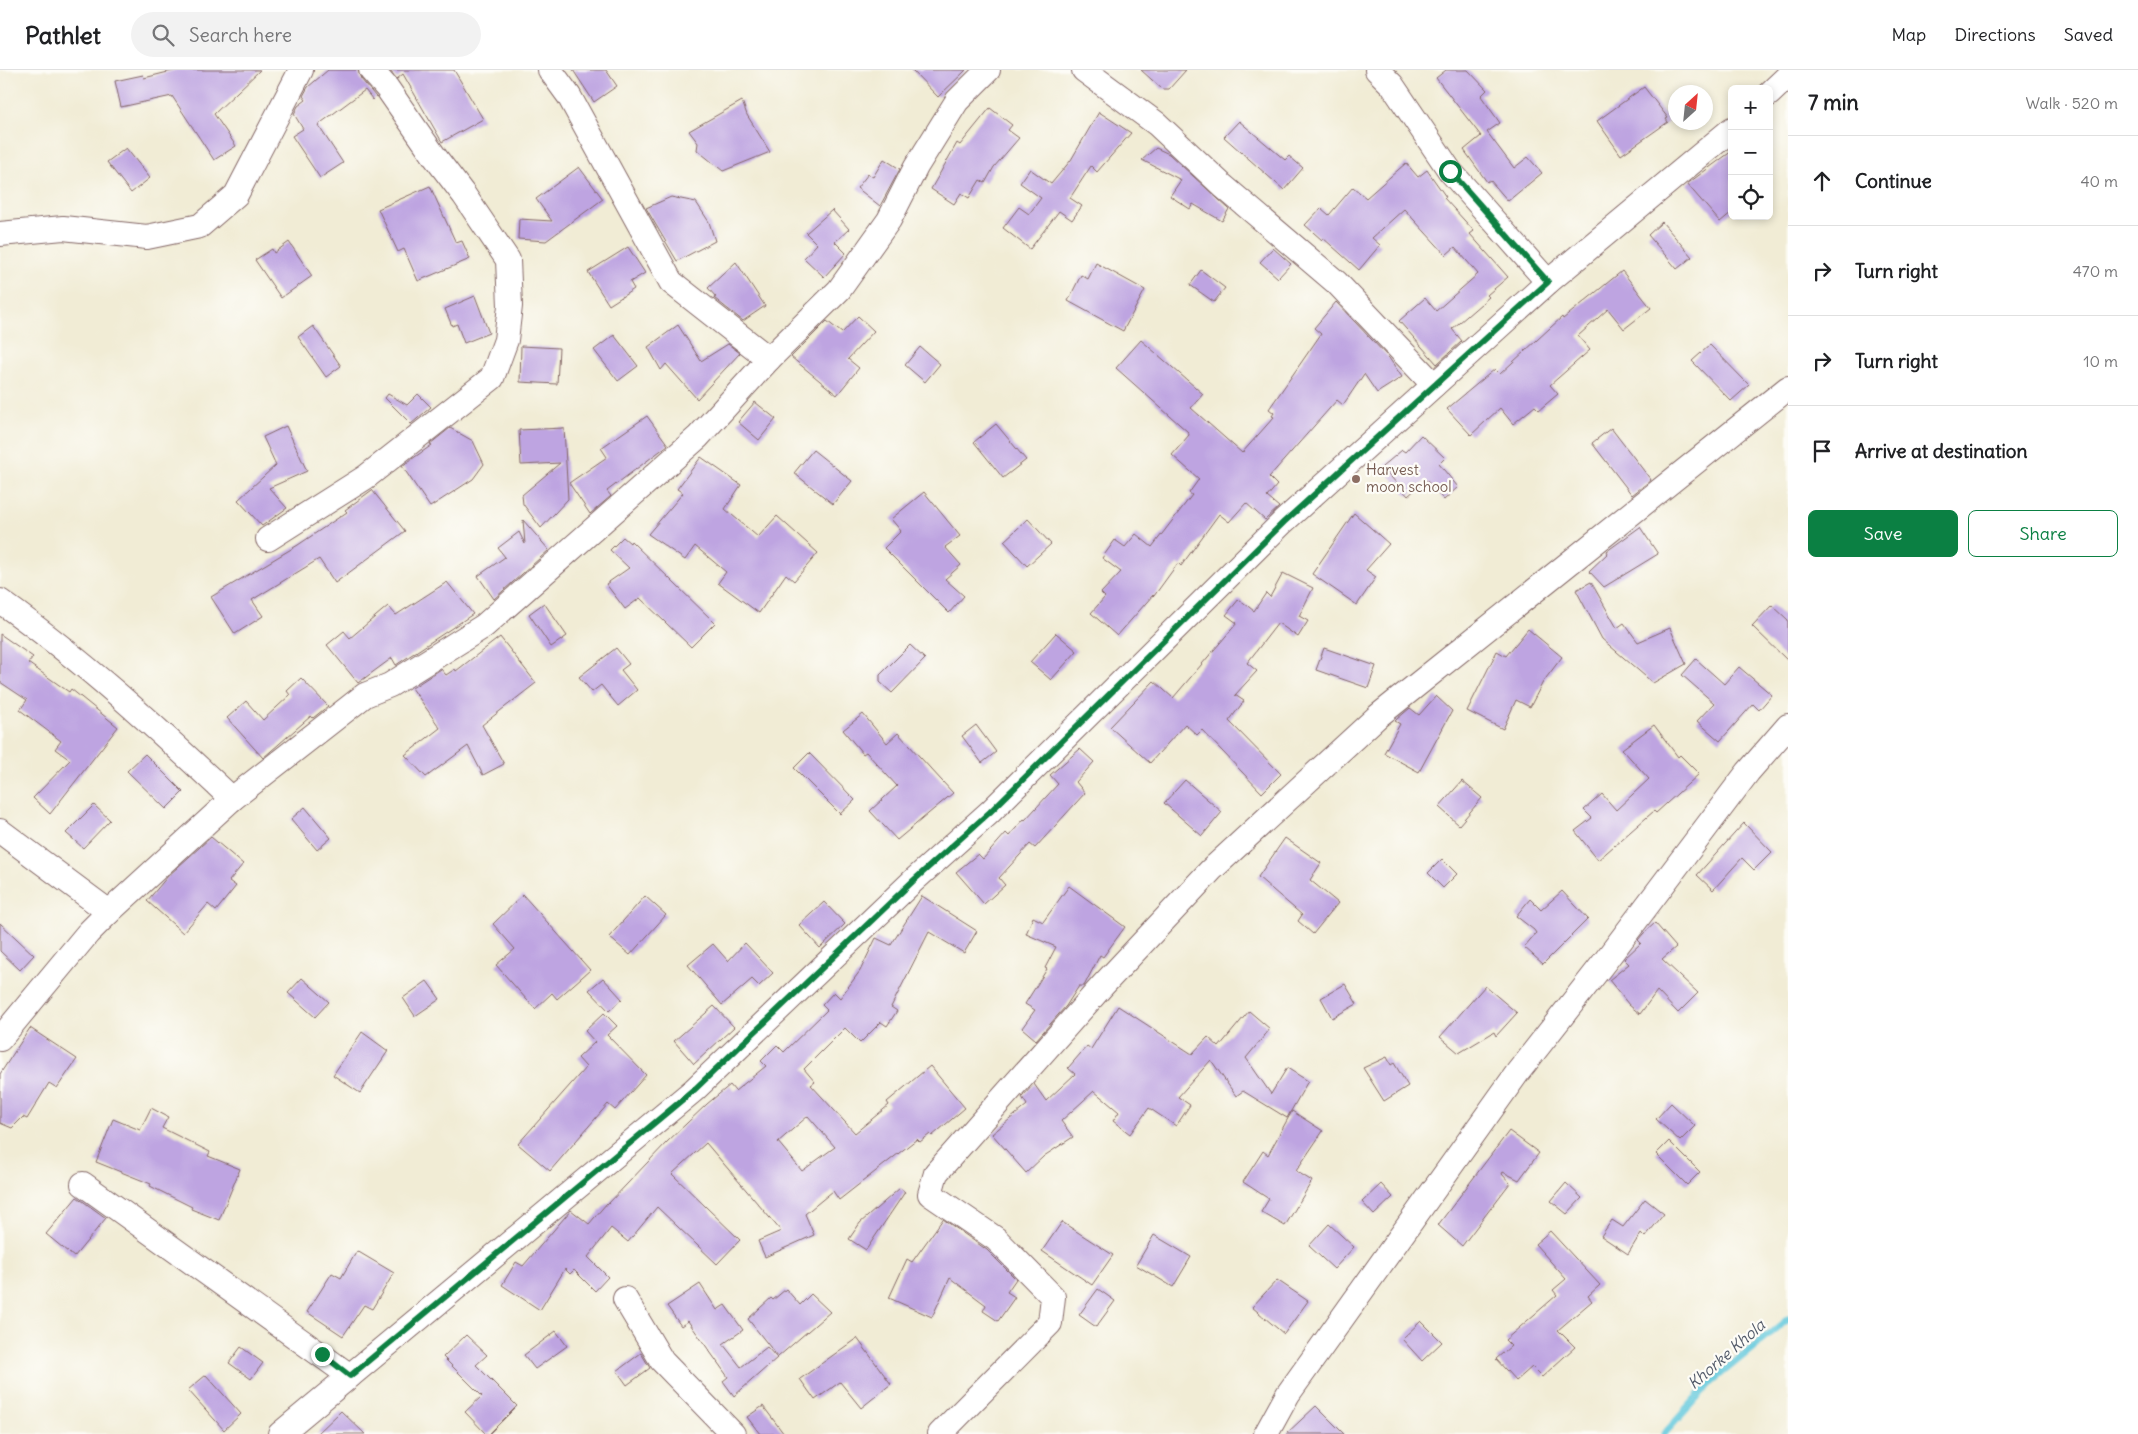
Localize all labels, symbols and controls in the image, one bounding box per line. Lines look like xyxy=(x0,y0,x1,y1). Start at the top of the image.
search box xyxy=(131,12,481,57)
text: Pathlet xyxy=(25,20,101,50)
icon: search xyxy=(149,21,177,49)
text: Search here xyxy=(189,23,292,47)
text: Map xyxy=(1891,23,1926,46)
text: Directions xyxy=(1954,23,2036,46)
text: Saved xyxy=(2064,23,2113,46)
north arrow xyxy=(1668,85,1713,130)
map controls xyxy=(1728,85,1773,220)
button: + xyxy=(1728,85,1773,130)
text: 7 min xyxy=(1808,89,1859,116)
text: Walk · 520 m xyxy=(2026,93,2118,113)
button: − xyxy=(1728,130,1773,175)
route start xyxy=(1439,160,1462,183)
icon: ahead xyxy=(1808,167,1836,195)
text: Continue xyxy=(1855,169,1932,193)
text: 40 m xyxy=(2080,171,2118,191)
button: locate xyxy=(1728,175,1773,220)
icon: right xyxy=(1808,257,1836,285)
text: Turn right xyxy=(1855,259,1938,283)
text: 470 m xyxy=(2073,261,2118,281)
icon: right xyxy=(1808,347,1836,375)
text: Turn right xyxy=(1855,349,1938,373)
text: 10 m xyxy=(2083,351,2118,371)
icon: arrive xyxy=(1808,437,1836,465)
text: Arrive at destination xyxy=(1855,439,2028,463)
place label: Harvest moon school xyxy=(1366,460,1452,496)
marker: Harvest moon school xyxy=(1350,473,1362,485)
button: Save xyxy=(1808,510,1958,557)
button: Share xyxy=(1968,510,2118,557)
water label: Khorke Khola xyxy=(1683,1314,1769,1393)
route end xyxy=(311,1343,334,1366)

